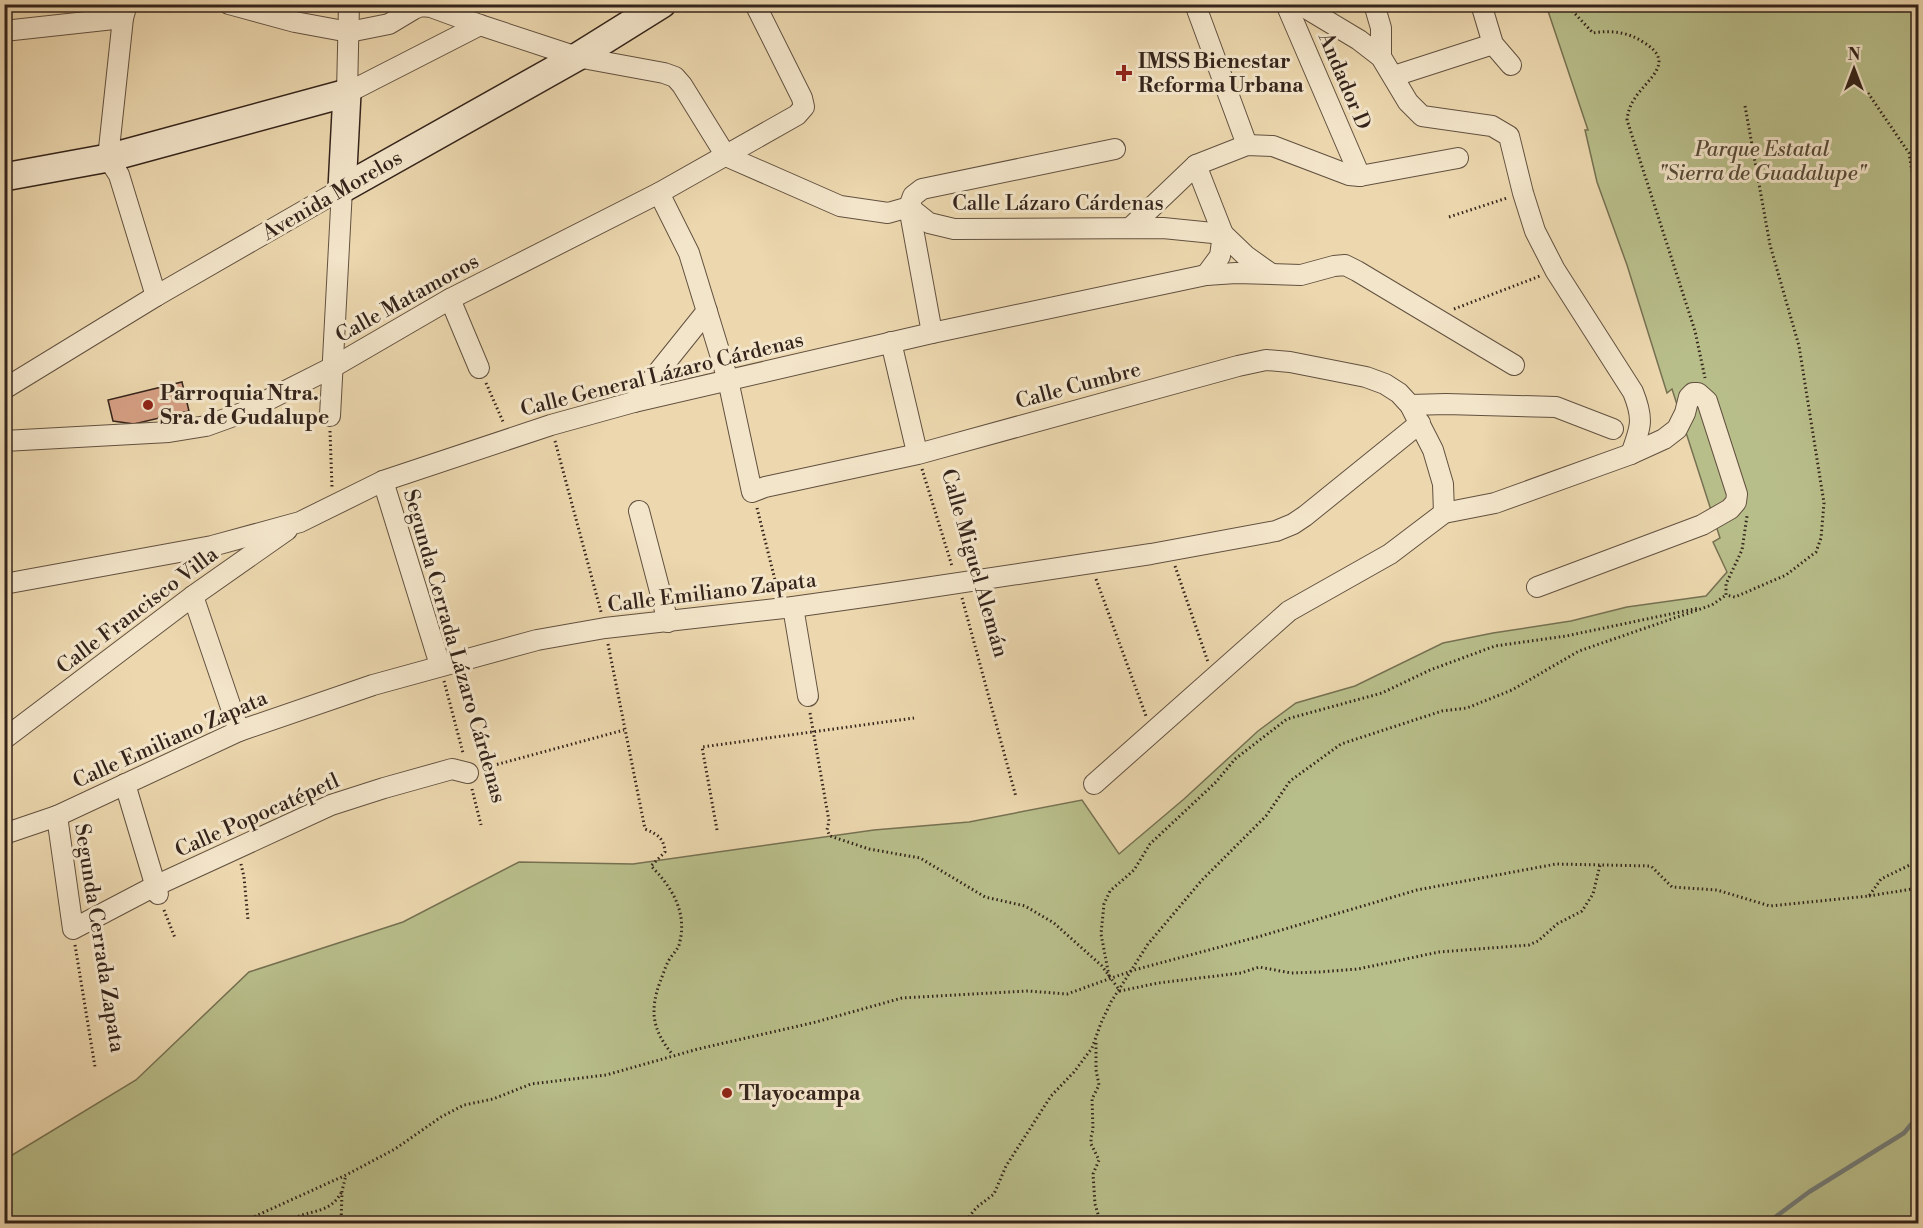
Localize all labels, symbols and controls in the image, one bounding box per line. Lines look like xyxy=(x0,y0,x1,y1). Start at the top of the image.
street label: Andador D xyxy=(1312,28,1376,134)
north arrow xyxy=(1824,39,1884,99)
text: N xyxy=(1848,45,1861,65)
place label: IMSS Bienestar Reforma Urbana xyxy=(1138,49,1304,99)
marker: IMSS Bienestar Reforma Urbana xyxy=(1115,64,1133,82)
park label: Parque Estatal "Sierra de Guadalupe" xyxy=(1658,137,1867,187)
street label: Avenida Morelos xyxy=(257,145,407,247)
street label: Calle Lázaro Cárdenas xyxy=(952,191,1164,217)
street label: Calle Matamoros xyxy=(331,249,484,349)
street label: Calle General Lázaro Cárdenas xyxy=(518,327,806,423)
street label: Calle Cumbre xyxy=(1013,357,1144,415)
place label: Parroquia Ntra. Sra. de Gudalupe xyxy=(160,381,329,431)
marker: Parroquia Ntra. Sra. de Gudalupe xyxy=(141,398,155,412)
street label: Calle Miguel Alemán xyxy=(935,466,1013,661)
street label: Segunda Cerrada Lázaro Cárdenas xyxy=(397,487,511,806)
street label: Calle Francisco Villa xyxy=(52,541,224,680)
street label: Calle Emiliano Zapata xyxy=(606,567,818,619)
street label: Calle Emiliano Zapata xyxy=(69,685,272,795)
street label: Calle Popocatépetl xyxy=(171,768,343,864)
street label: Segunda Cerrada Zapata xyxy=(68,822,130,1055)
place label: Tlayocampa xyxy=(739,1081,861,1107)
marker: Tlayocampa xyxy=(720,1086,734,1100)

